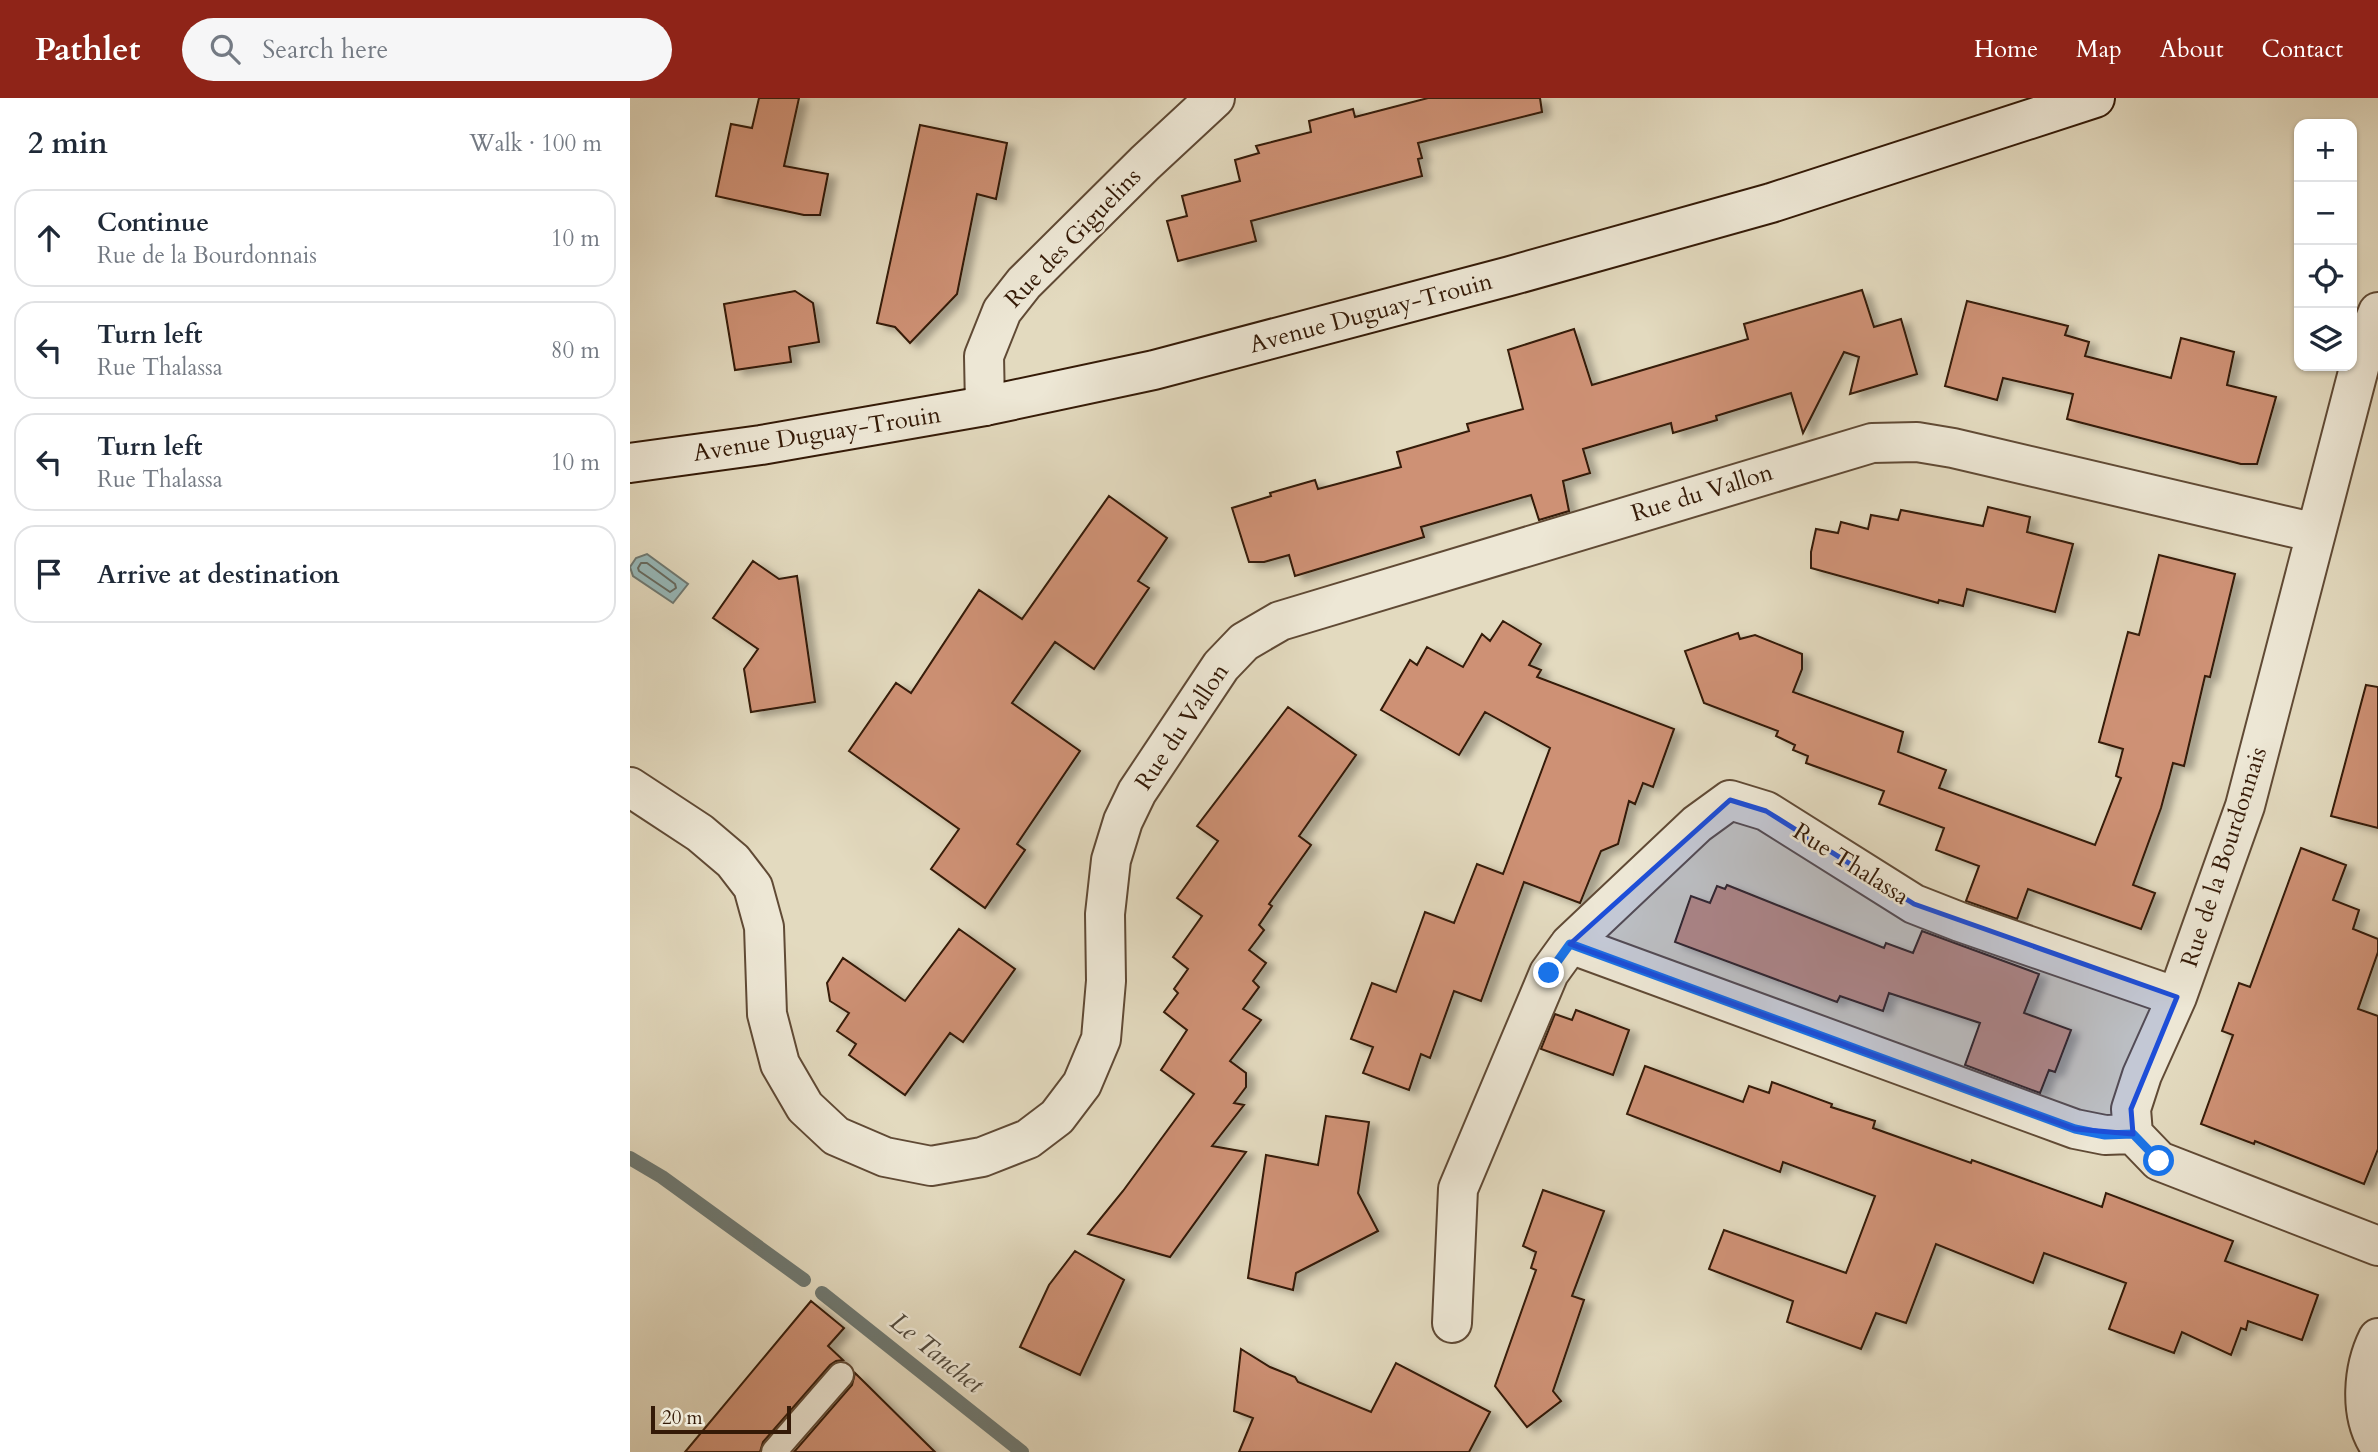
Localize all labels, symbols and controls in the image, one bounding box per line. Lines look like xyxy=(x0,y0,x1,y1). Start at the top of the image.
search box xyxy=(182,18,672,81)
text: Pathlet xyxy=(35,27,140,72)
icon: search xyxy=(206,30,244,68)
text: Search here xyxy=(262,32,388,67)
text: Home xyxy=(1974,33,2038,66)
text: Map xyxy=(2076,33,2122,66)
text: About xyxy=(2160,33,2224,66)
text: Contact xyxy=(2262,33,2343,66)
map controls xyxy=(2294,119,2357,371)
button: + xyxy=(2294,119,2357,182)
text: 2 min xyxy=(28,123,108,164)
text: Walk · 100 m xyxy=(469,128,602,159)
street label: Rue des Giguelins xyxy=(998,161,1148,315)
button: − xyxy=(2294,182,2357,245)
text: Continue xyxy=(97,205,209,240)
icon: ahead xyxy=(30,219,68,257)
text: 10 m xyxy=(551,223,600,254)
text: Rue de la Bourdonnais xyxy=(97,240,317,271)
button: locate xyxy=(2294,245,2357,308)
street label: Avenue Duguay-Trouin xyxy=(1246,265,1496,361)
button: layers xyxy=(2294,308,2357,371)
text: Turn left xyxy=(97,317,202,352)
icon: left xyxy=(30,331,68,369)
text: 80 m xyxy=(551,335,600,366)
text: Rue Thalassa xyxy=(97,352,223,383)
street label: Avenue Duguay-Trouin xyxy=(691,398,943,470)
text: Turn left xyxy=(97,429,202,464)
icon: left xyxy=(30,443,68,481)
text: 10 m xyxy=(551,447,600,478)
street label: Rue du Vallon xyxy=(1627,456,1777,530)
text: Rue Thalassa xyxy=(97,464,223,495)
icon: arrive xyxy=(30,555,68,593)
text: Arrive at destination xyxy=(97,557,340,592)
street label: Rue du Vallon xyxy=(1127,657,1237,797)
street label: Rue de la Bourdonnais xyxy=(2173,743,2275,971)
street label: Rue Thalassa xyxy=(1787,815,1916,913)
route end xyxy=(1533,957,1564,988)
route start xyxy=(2143,1145,2174,1176)
water label: Le Tanchet xyxy=(883,1305,992,1402)
scale bar xyxy=(651,1403,791,1435)
text: 20 m xyxy=(662,1405,703,1431)

